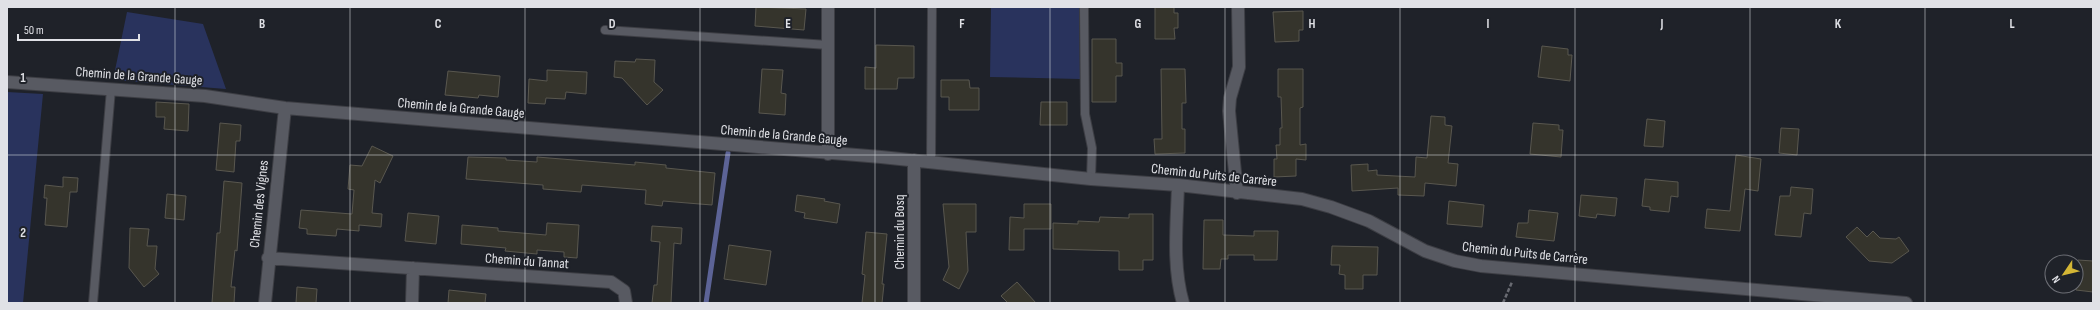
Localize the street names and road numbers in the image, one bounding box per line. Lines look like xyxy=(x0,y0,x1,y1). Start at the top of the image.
street label: Chemin de la Grande Gauge xyxy=(75,63,203,89)
street label: Chemin de la Grande Gauge xyxy=(397,94,525,122)
street label: Chemin de la Grande Gauge xyxy=(720,121,848,149)
street label: Chemin des Vignes xyxy=(246,159,272,249)
street label: Chemin du Puits de Carrère xyxy=(1150,160,1278,190)
street label: Chemin du Bosq xyxy=(891,194,908,270)
street label: Chemin du Puits de Carrère xyxy=(1461,238,1589,268)
street label: Chemin du Tannat xyxy=(485,250,569,272)

